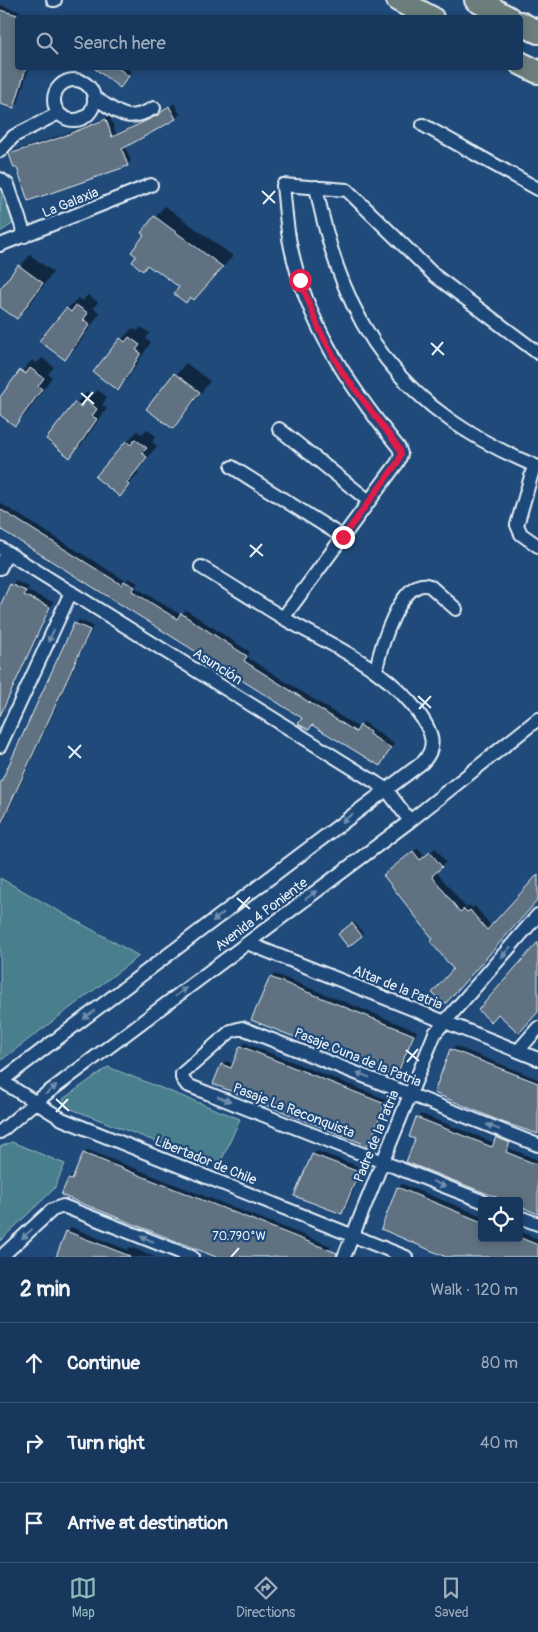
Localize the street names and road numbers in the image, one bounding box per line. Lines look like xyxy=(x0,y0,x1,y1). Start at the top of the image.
street label: La Galaxia xyxy=(40,184,101,221)
street label: Asunción xyxy=(190,645,246,688)
street label: Avenida 4 Poniente xyxy=(212,874,311,955)
street label: Altar de la Patria xyxy=(350,962,445,1013)
street label: Pasaje Cuna de la Patria xyxy=(292,1024,424,1091)
street label: Pasaje La Reconquista xyxy=(231,1079,357,1142)
street label: Padre de la Patria xyxy=(350,1088,403,1185)
street label: Libertador de Chile xyxy=(152,1132,259,1189)

